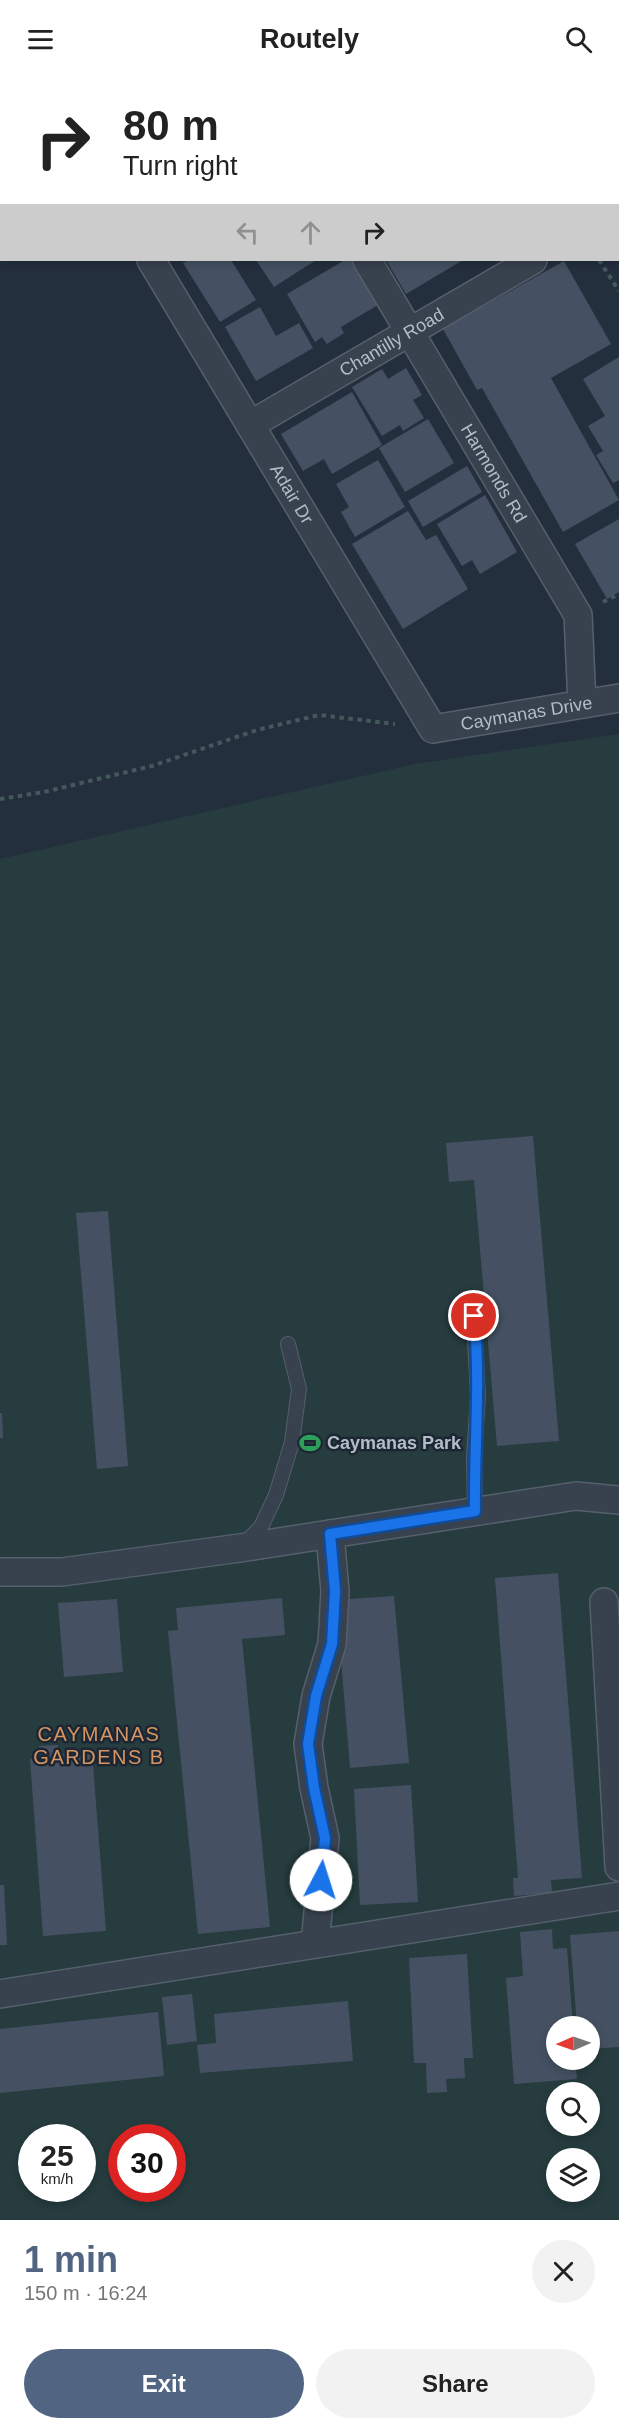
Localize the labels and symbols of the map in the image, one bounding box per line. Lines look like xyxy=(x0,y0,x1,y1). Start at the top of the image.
street label: Chantilly Road xyxy=(336,304,447,381)
street label: Harmonds Rd xyxy=(457,420,531,526)
street label: Adair Dr xyxy=(266,461,317,527)
street label: Caymanas Drive xyxy=(459,693,594,734)
pin xyxy=(448,1290,499,1341)
sports icon: Caymanas Park xyxy=(298,1431,322,1455)
place label: Caymanas Park xyxy=(327,1433,462,1453)
district label: CAYMANAS GARDENS B xyxy=(33,1723,165,1768)
position arrow xyxy=(289,1848,353,1912)
north arrow xyxy=(546,2016,600,2070)
speed limit sign: 30 xyxy=(108,2124,186,2202)

